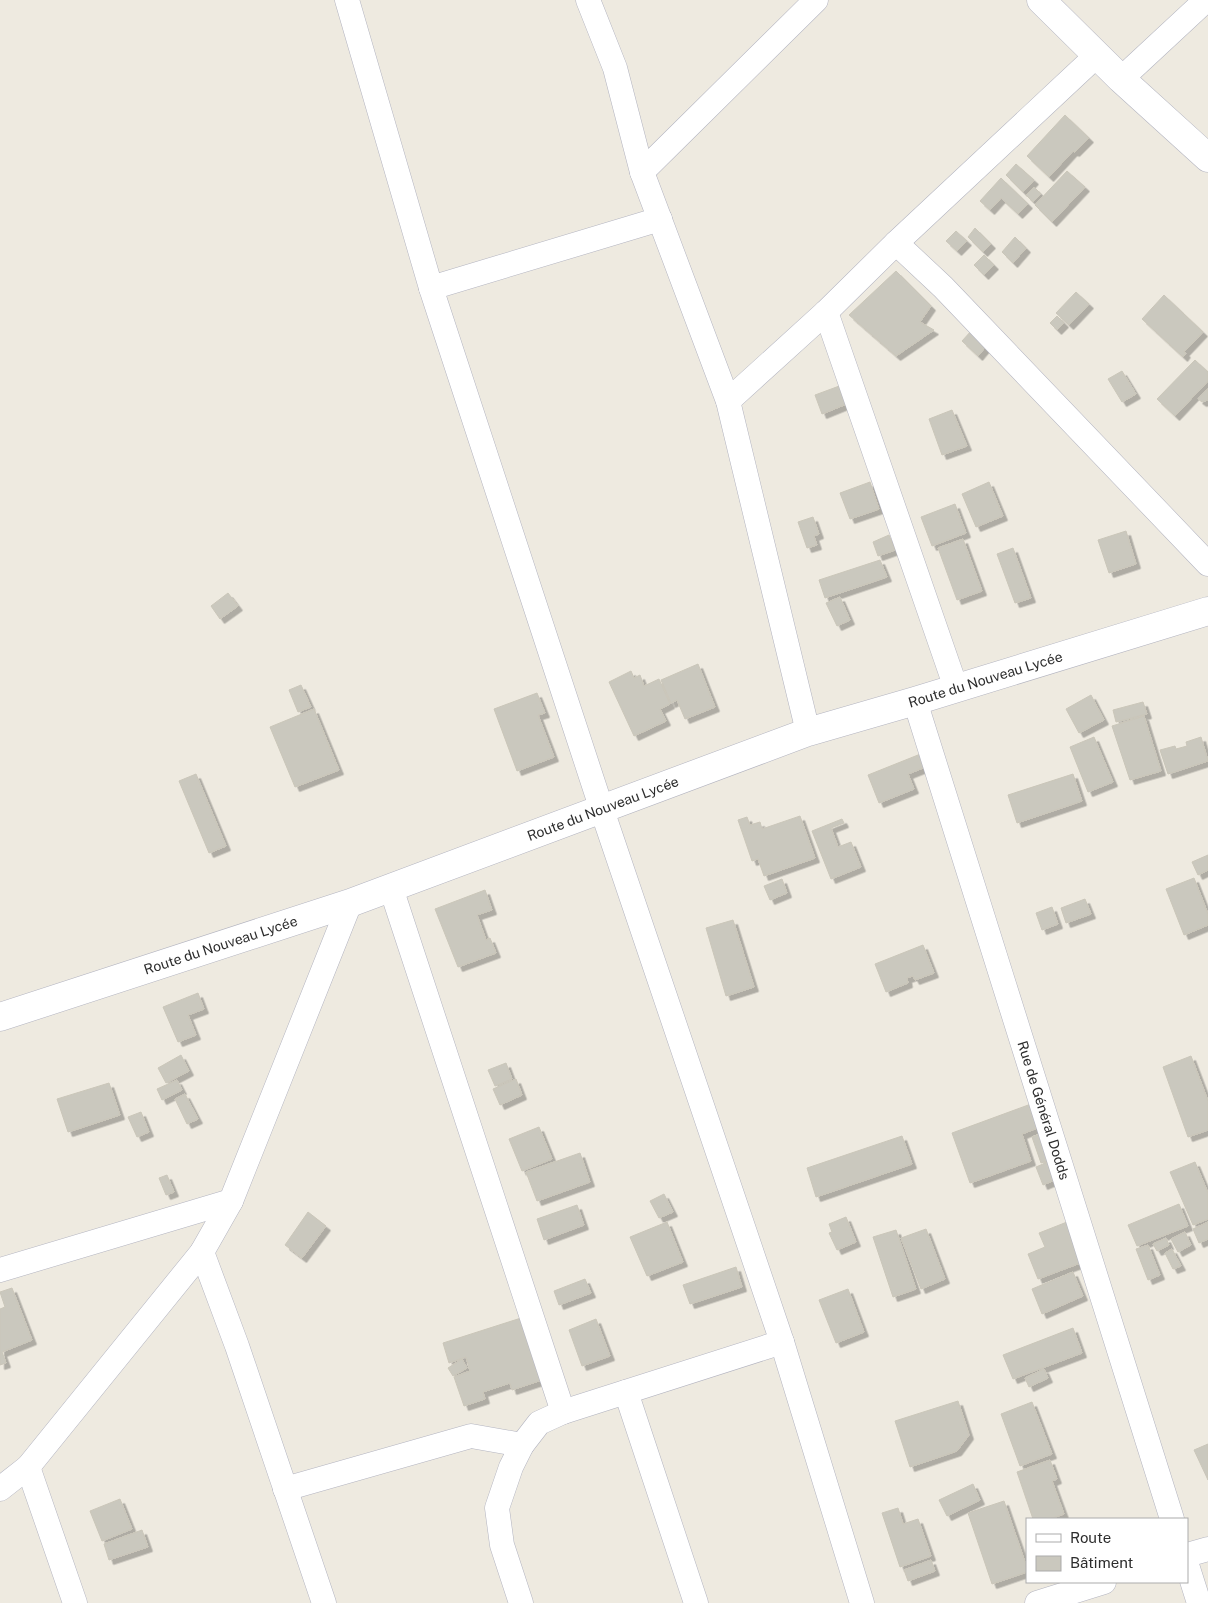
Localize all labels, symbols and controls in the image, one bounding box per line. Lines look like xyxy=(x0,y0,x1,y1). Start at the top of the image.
street label: Route du Nouveau Lycée xyxy=(906,648,1064,711)
street label: Route du Nouveau Lycée xyxy=(525,773,681,844)
street label: Route du Nouveau Lycée xyxy=(142,913,299,978)
street label: Rue de Général Dodds xyxy=(1014,1039,1073,1182)
legend xyxy=(1026,1518,1188,1583)
text: Route xyxy=(1070,1529,1111,1546)
text: Bâtiment xyxy=(1070,1554,1133,1571)

